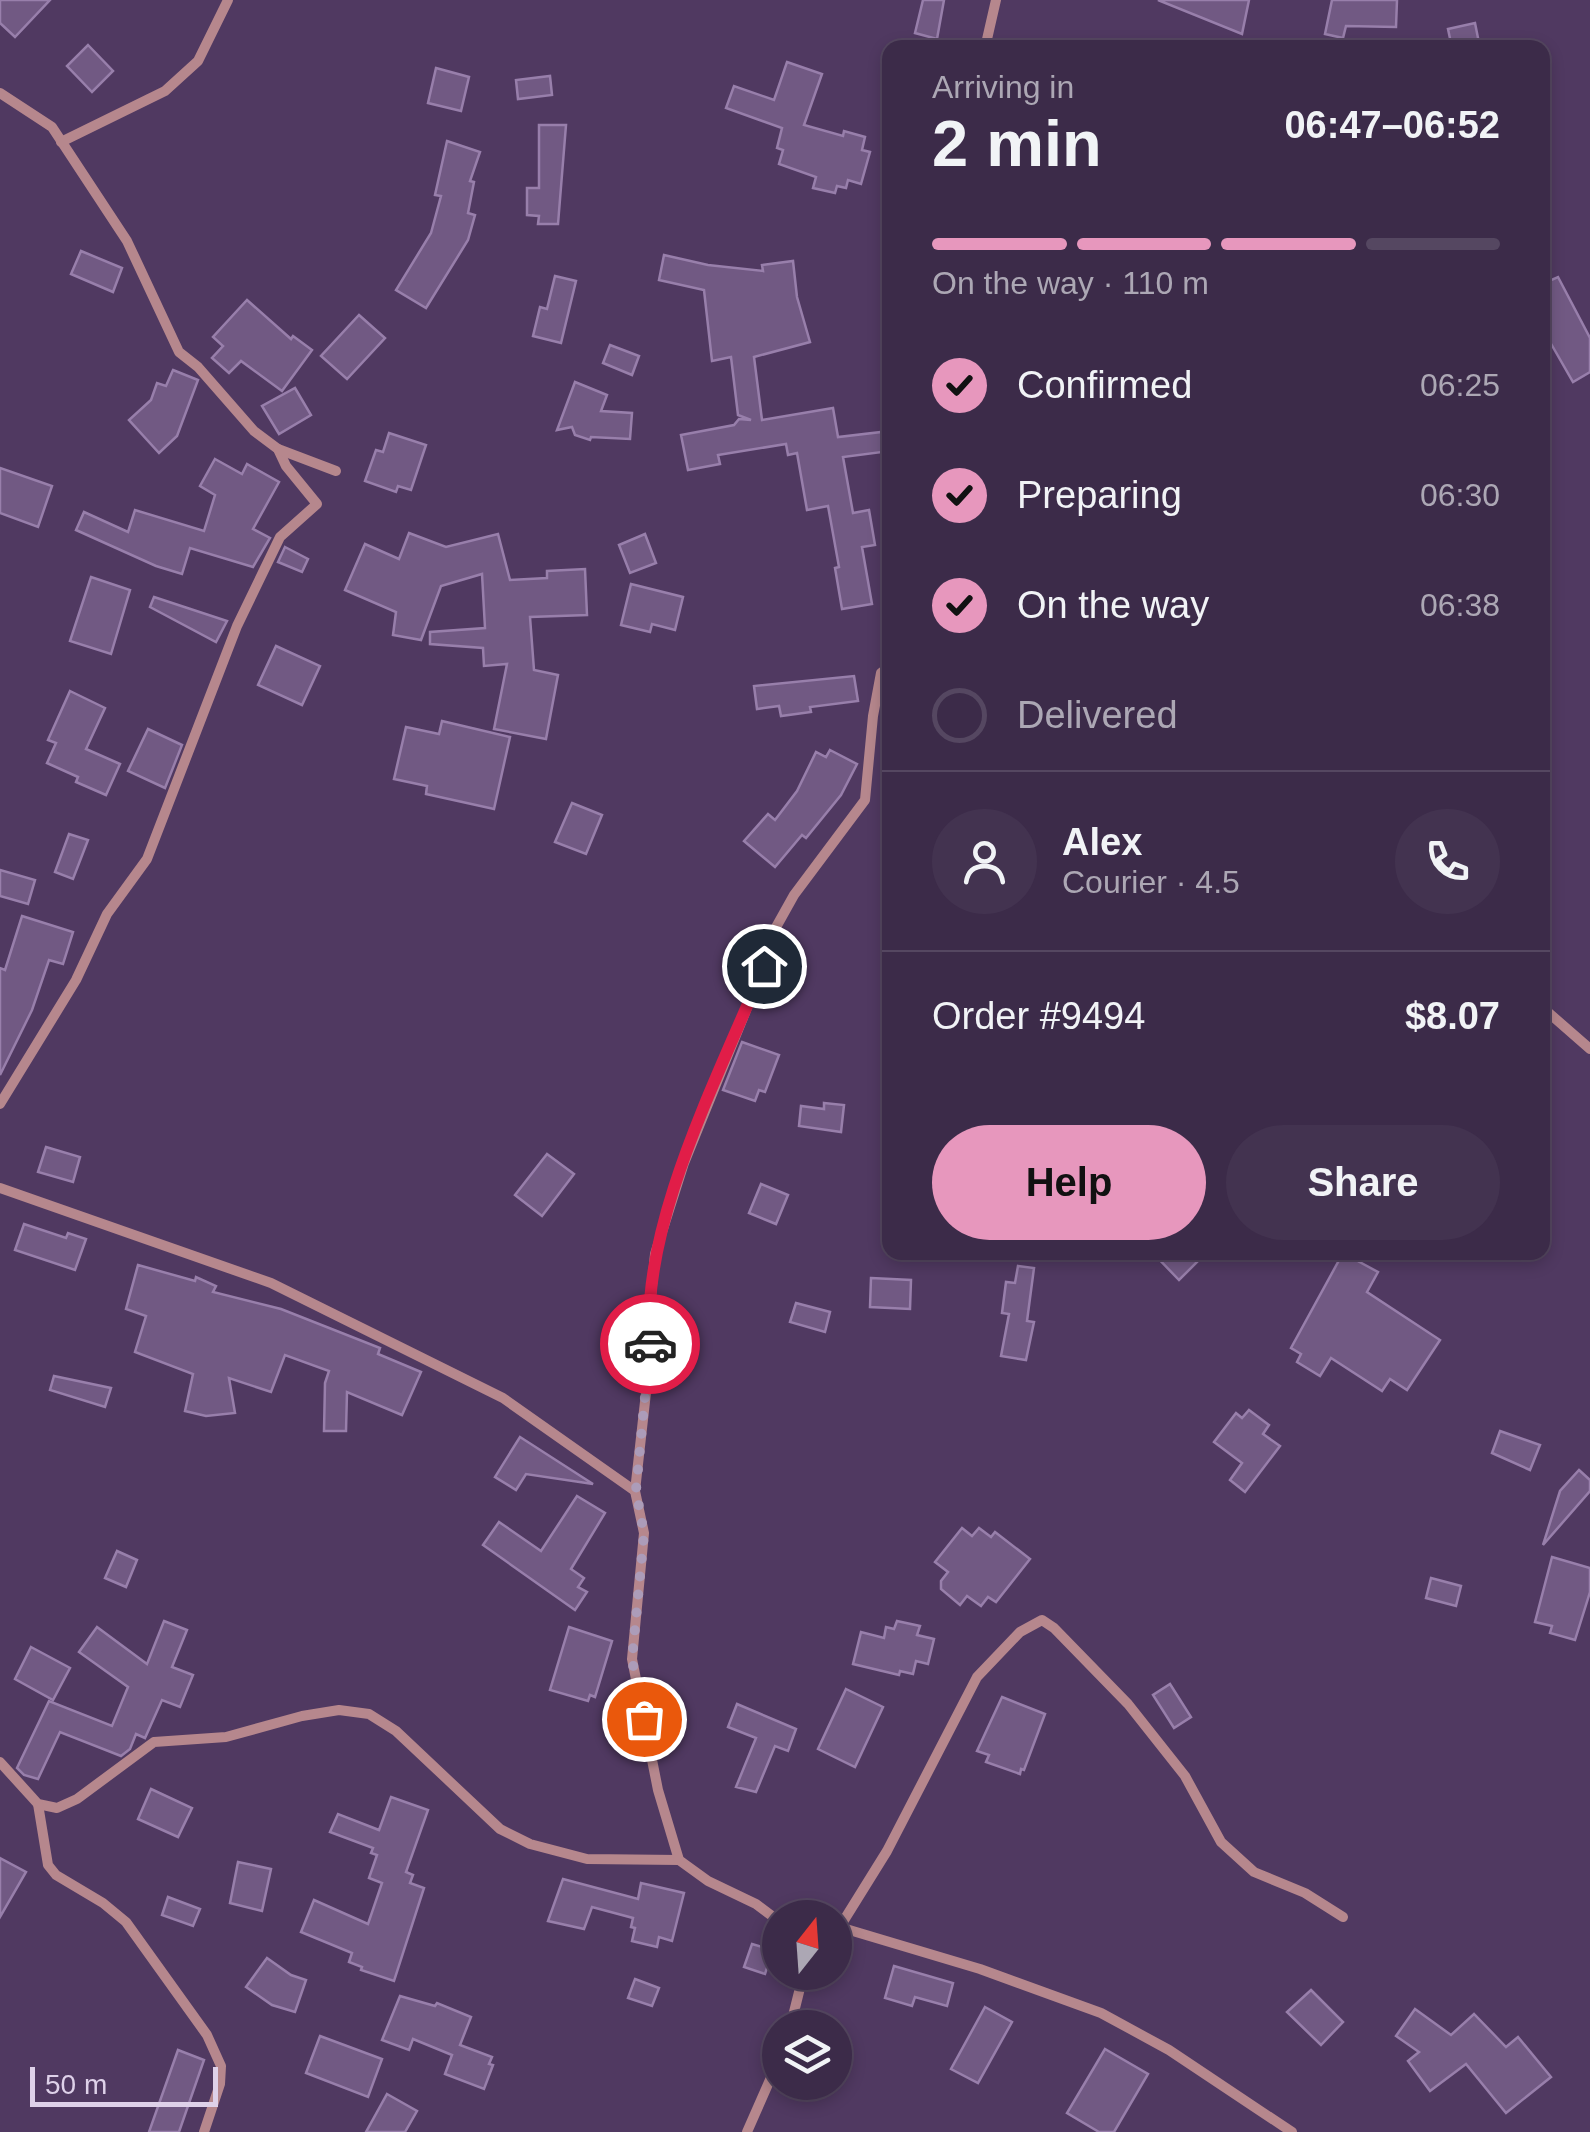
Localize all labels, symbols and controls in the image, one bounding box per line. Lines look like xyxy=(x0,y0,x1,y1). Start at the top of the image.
text: Arriving in xyxy=(932,69,1074,105)
text: 06:47–06:52 xyxy=(1284,104,1500,146)
text: 2 min xyxy=(932,107,1102,180)
text: On the way · 110 m xyxy=(932,265,1209,301)
icon: check xyxy=(932,358,987,413)
text: Confirmed xyxy=(1017,364,1192,406)
text: 06:25 xyxy=(1420,367,1500,403)
icon: check xyxy=(932,468,987,523)
text: Preparing xyxy=(1017,474,1182,516)
text: 06:30 xyxy=(1420,477,1500,513)
icon: check xyxy=(932,578,987,633)
text: On the way xyxy=(1017,584,1209,626)
text: 06:38 xyxy=(1420,587,1500,623)
text: Delivered xyxy=(1017,694,1178,736)
button: person xyxy=(932,809,1037,914)
button: phone xyxy=(1395,809,1500,914)
text: Alex xyxy=(1062,821,1142,863)
text: Courier · 4.5 xyxy=(1062,864,1240,900)
pin xyxy=(722,924,807,1009)
icon: home xyxy=(737,939,792,994)
text: Order #9494 xyxy=(932,995,1145,1037)
text: $8.07 xyxy=(1405,995,1500,1037)
button: Help xyxy=(932,1125,1206,1240)
button: Share xyxy=(1226,1125,1500,1240)
courier xyxy=(600,1294,700,1394)
icon: car xyxy=(623,1317,678,1372)
pin xyxy=(602,1677,687,1762)
icon: bag xyxy=(617,1692,672,1747)
north arrow xyxy=(762,1900,852,1990)
map controls xyxy=(762,1900,852,2100)
button: layers xyxy=(762,2010,852,2100)
scale bar xyxy=(30,2062,218,2106)
text: 50 m xyxy=(45,2069,107,2100)

